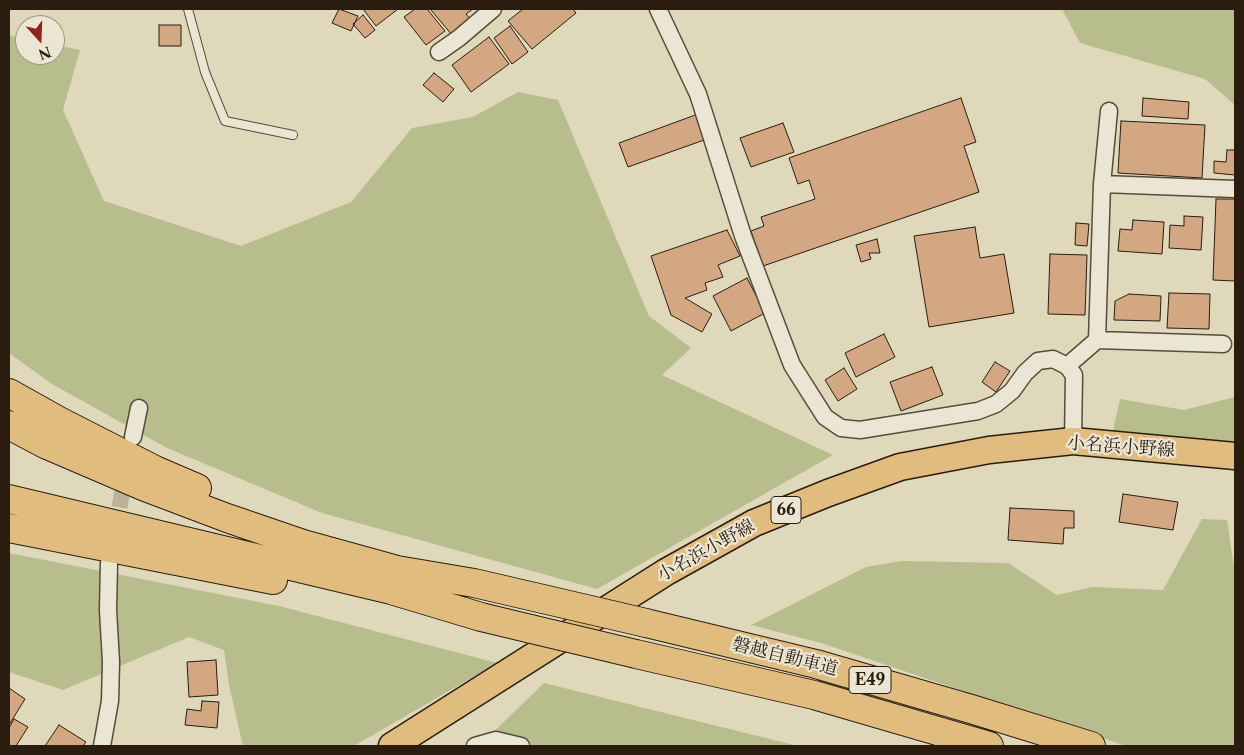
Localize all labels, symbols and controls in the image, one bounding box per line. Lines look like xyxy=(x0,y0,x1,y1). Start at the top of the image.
north arrow xyxy=(15,15,65,65)
text: N xyxy=(36,43,54,64)
street label: 小名浜小野線 xyxy=(1066,432,1176,462)
road number: 66 xyxy=(771,496,801,524)
street label: 小名浜小野線 xyxy=(654,515,758,587)
street label: 磐越自動車道 xyxy=(730,633,840,681)
road number: E49 xyxy=(849,666,891,694)

